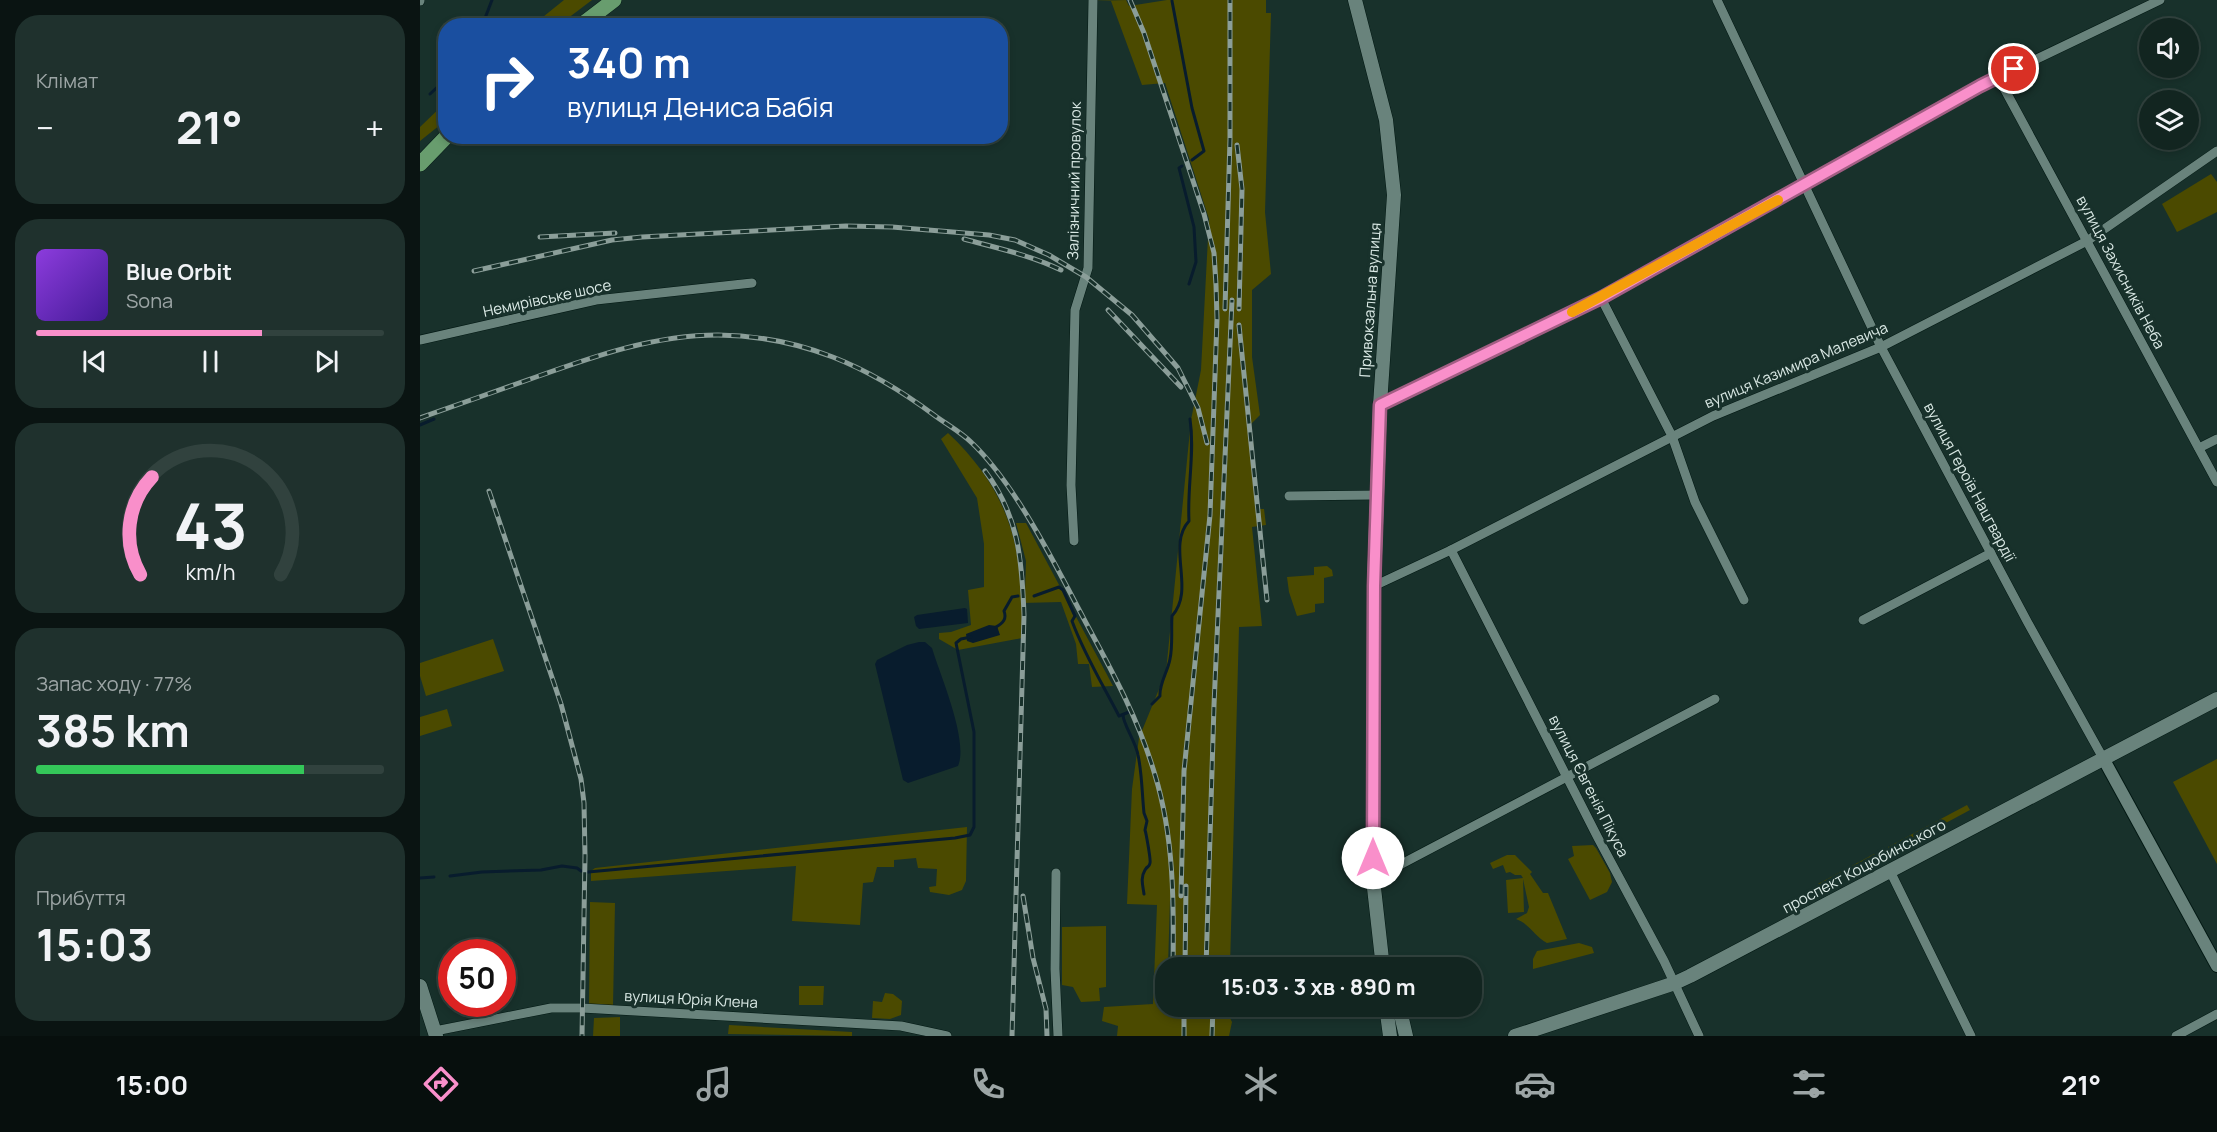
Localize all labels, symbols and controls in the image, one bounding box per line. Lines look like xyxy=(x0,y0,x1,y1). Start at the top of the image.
map controls xyxy=(2139,18,2199,150)
button: sound xyxy=(2139,18,2199,78)
text: 340 m xyxy=(567,33,691,91)
icon: right xyxy=(468,42,546,120)
pin xyxy=(1988,43,2039,94)
icon: arrive xyxy=(1997,52,2030,85)
text: Клімат xyxy=(36,67,98,94)
text: вулиця Дениса Бабія xyxy=(567,88,834,125)
button: layers xyxy=(2139,90,2199,150)
text: 21° xyxy=(176,96,243,158)
street label: Залізничний провулок xyxy=(1062,101,1086,260)
text: − xyxy=(36,105,54,150)
text: + xyxy=(365,105,384,150)
street label: вулиця Захисників Неба xyxy=(2072,192,2170,352)
street label: Привокзальна вулиця xyxy=(1354,222,1386,378)
text: Blue Orbit xyxy=(126,257,232,287)
street label: Немирівське шосе xyxy=(481,274,613,322)
text: Sona xyxy=(126,287,173,314)
street label: вулиця Казимира Малевича xyxy=(1701,317,1891,413)
icon: previous xyxy=(78,345,111,378)
icon: pause xyxy=(194,345,227,378)
icon: next xyxy=(310,345,343,378)
street label: вулиця Героїв Нацгвардії xyxy=(1919,399,2021,566)
text: 43 xyxy=(173,482,247,568)
text: km/h xyxy=(185,557,235,586)
text: Запас ходу · 77% xyxy=(36,670,192,697)
text: 385 km xyxy=(36,699,190,761)
street label: вулиця Євгенія Пікуса xyxy=(1544,711,1634,861)
street label: проспект Коцюбинського xyxy=(1778,814,1950,918)
position arrow xyxy=(1341,826,1405,890)
text: Прибуття xyxy=(36,884,126,911)
text: 15:03 xyxy=(36,913,153,975)
speed limit sign: 50 xyxy=(438,939,516,1017)
text: 15:03 · 3 хв · 890 m xyxy=(1221,972,1416,1002)
street label: вулиця Юрія Клена xyxy=(624,985,758,1013)
icon: directions xyxy=(420,1063,462,1105)
icon: music xyxy=(693,1063,735,1105)
icon: phone xyxy=(967,1063,1009,1105)
icon: climate xyxy=(1240,1063,1282,1105)
icon: car xyxy=(1514,1063,1556,1105)
icon: filters xyxy=(1788,1063,1830,1105)
text: 15:00 xyxy=(116,1066,188,1103)
text: 21° xyxy=(2061,1066,2101,1103)

